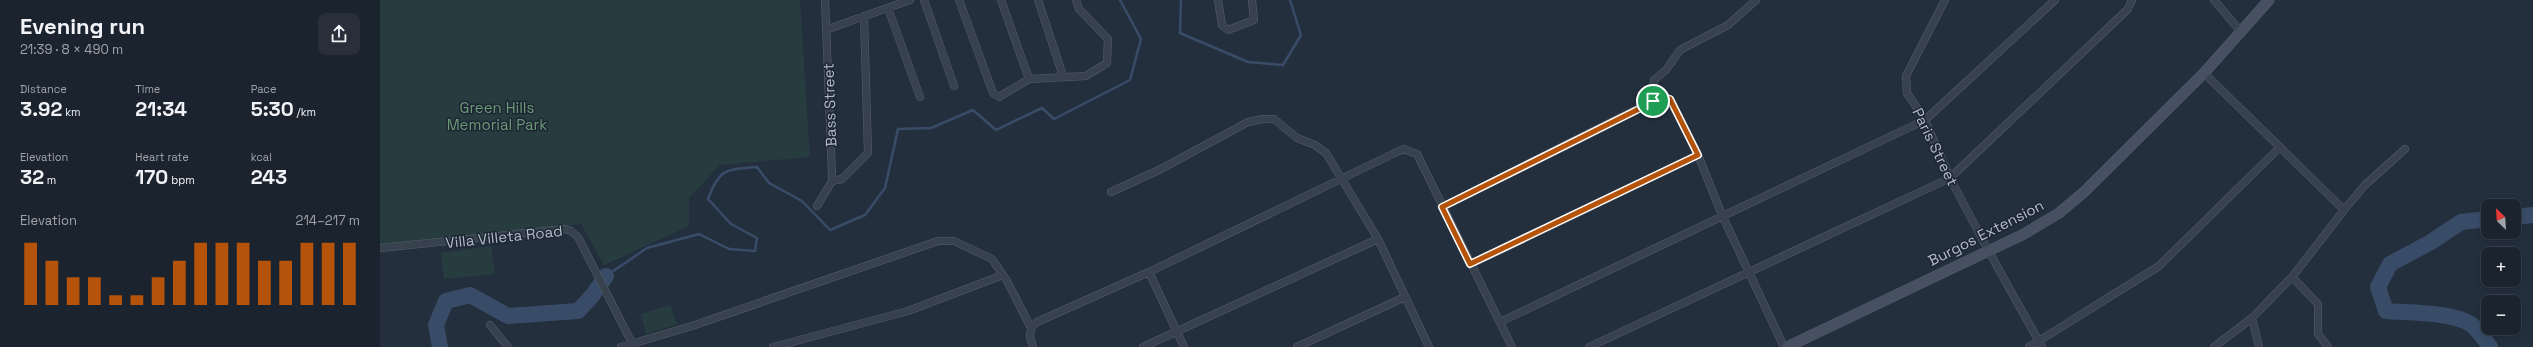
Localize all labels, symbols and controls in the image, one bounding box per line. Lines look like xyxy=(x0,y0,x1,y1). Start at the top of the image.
text: Evening run xyxy=(20,12,145,40)
button: share xyxy=(318,13,360,55)
text: 21:39 · 8 × 490 m xyxy=(20,41,123,58)
street label: Bass Street xyxy=(819,63,840,147)
text: Distance xyxy=(20,82,67,96)
text: Time xyxy=(135,82,160,96)
text: Pace xyxy=(251,82,276,96)
pin xyxy=(1636,84,1670,118)
icon: arrive xyxy=(1642,90,1664,112)
text: 3.92 xyxy=(20,96,62,122)
text: 21:34 xyxy=(135,96,187,122)
text: 5:30 xyxy=(251,96,294,122)
park label: Green Hills Memorial Park xyxy=(447,98,547,134)
text: km xyxy=(62,105,81,119)
text: /km xyxy=(294,105,316,119)
street label: Paris Street xyxy=(1908,105,1963,189)
text: Elevation xyxy=(20,150,68,164)
text: Heart rate xyxy=(135,150,189,164)
text: kcal xyxy=(251,150,272,164)
text: 32 xyxy=(20,164,44,190)
text: 170 xyxy=(135,164,168,190)
text: 243 xyxy=(251,164,287,190)
text: m xyxy=(44,173,56,187)
text: bpm xyxy=(168,173,195,187)
street label: Burgos Extension xyxy=(1925,195,2047,270)
north arrow xyxy=(2481,199,2521,239)
map controls xyxy=(2481,199,2521,335)
text: Elevation xyxy=(20,212,77,229)
text: 214–217 m xyxy=(296,212,360,229)
street label: Villa Villeta Road xyxy=(444,221,563,252)
button: + xyxy=(2481,247,2521,287)
button: − xyxy=(2481,295,2521,335)

